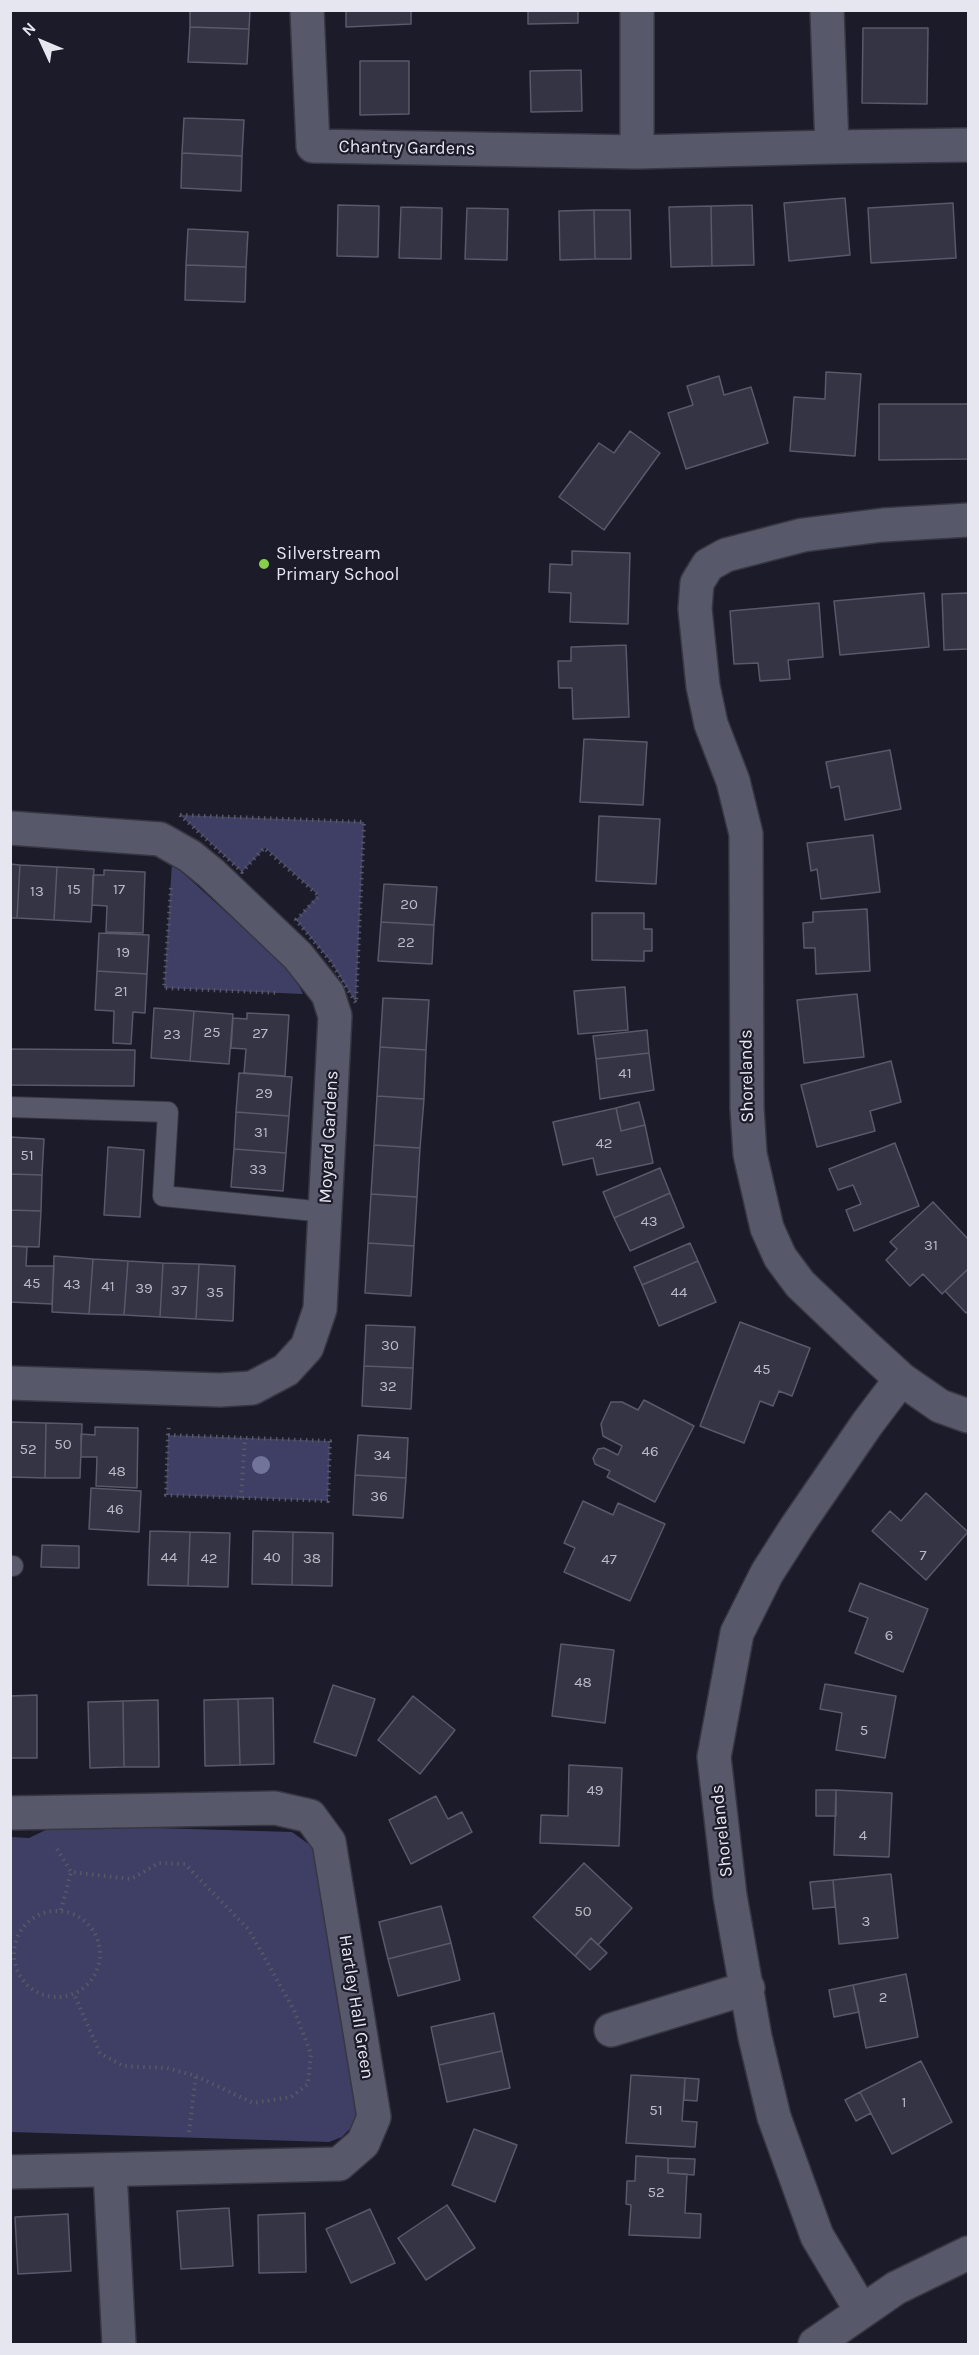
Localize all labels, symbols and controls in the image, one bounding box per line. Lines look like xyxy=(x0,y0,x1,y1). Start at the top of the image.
north arrow xyxy=(12,12,72,72)
text: N xyxy=(18,18,40,40)
street label: Chantry Gardens xyxy=(338,136,476,160)
place label: Silverstream Primary School xyxy=(276,543,399,586)
marker: Silverstream Primary School xyxy=(257,557,271,571)
house number: 15 xyxy=(67,881,81,899)
house number: 17 xyxy=(113,881,125,899)
house number: 13 xyxy=(30,883,44,901)
house number: 20 xyxy=(400,896,418,914)
house number: 22 xyxy=(397,934,415,952)
house number: 19 xyxy=(116,944,130,962)
house number: 21 xyxy=(114,983,128,1001)
house number: 25 xyxy=(203,1024,221,1042)
house number: 27 xyxy=(252,1025,268,1043)
house number: 23 xyxy=(163,1026,181,1044)
street label: Shorelands xyxy=(735,1029,759,1123)
house number: 41 xyxy=(618,1065,632,1083)
street label: Moyard Gardens xyxy=(315,1070,343,1204)
house number: 29 xyxy=(255,1085,273,1103)
house number: 31 xyxy=(254,1124,268,1142)
house number: 42 xyxy=(595,1135,613,1153)
house number: 51 xyxy=(20,1147,34,1165)
house number: 33 xyxy=(249,1161,267,1179)
house number: 43 xyxy=(640,1213,658,1231)
house number: 31 xyxy=(924,1237,938,1255)
house number: 45 xyxy=(24,1275,40,1293)
house number: 43 xyxy=(63,1276,81,1294)
house number: 41 xyxy=(101,1278,115,1296)
house number: 39 xyxy=(135,1280,153,1298)
house number: 37 xyxy=(171,1282,187,1300)
house number: 35 xyxy=(206,1284,224,1302)
house number: 44 xyxy=(671,1284,687,1302)
house number: 30 xyxy=(381,1337,399,1355)
house number: 45 xyxy=(754,1361,770,1379)
house number: 32 xyxy=(379,1378,397,1396)
house number: 50 xyxy=(54,1436,72,1454)
house number: 52 xyxy=(19,1441,37,1459)
house number: 46 xyxy=(642,1443,658,1461)
house number: 34 xyxy=(373,1447,391,1465)
house number: 48 xyxy=(108,1463,126,1481)
house number: 36 xyxy=(370,1488,388,1506)
house number: 46 xyxy=(107,1501,123,1519)
house number: 7 xyxy=(919,1547,927,1565)
house number: 44 xyxy=(161,1549,177,1567)
house number: 40 xyxy=(263,1549,281,1567)
house number: 42 xyxy=(200,1550,218,1568)
house number: 38 xyxy=(303,1550,321,1568)
house number: 47 xyxy=(601,1551,617,1569)
house number: 6 xyxy=(885,1627,893,1645)
house number: 48 xyxy=(574,1674,592,1692)
house number: 5 xyxy=(860,1722,868,1740)
house number: 49 xyxy=(586,1782,604,1800)
street label: Shorelands xyxy=(706,1783,738,1879)
house number: 4 xyxy=(859,1827,867,1845)
house number: 50 xyxy=(574,1903,592,1921)
house number: 3 xyxy=(862,1913,870,1931)
street label: Hartley Hall Green xyxy=(334,1933,378,2081)
house number: 2 xyxy=(879,1989,887,2007)
house number: 1 xyxy=(902,2094,906,2112)
house number: 51 xyxy=(649,2102,663,2120)
house number: 52 xyxy=(647,2184,665,2202)

